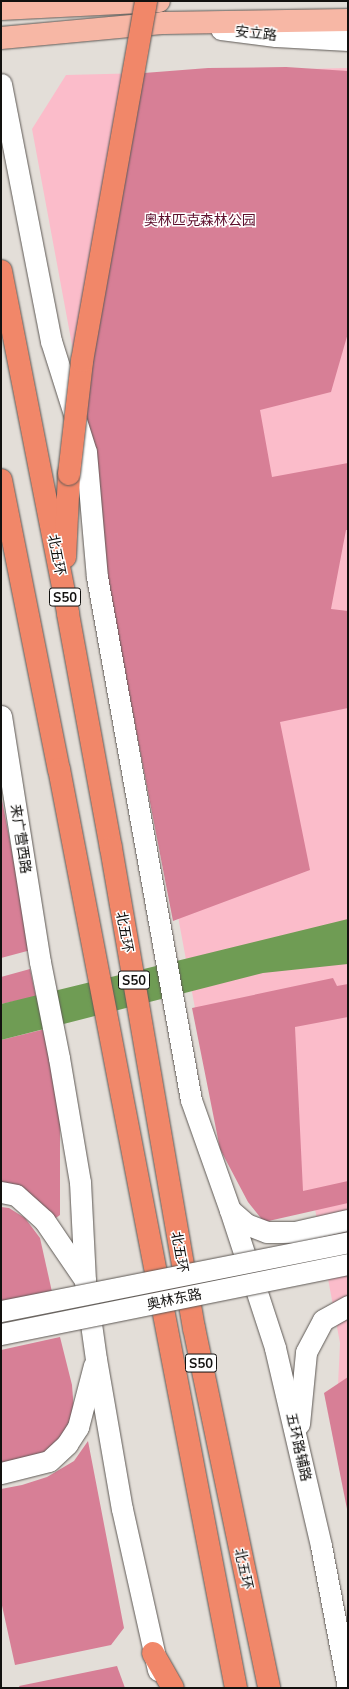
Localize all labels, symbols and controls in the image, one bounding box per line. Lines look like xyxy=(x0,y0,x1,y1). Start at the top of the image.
street label: 安立路 xyxy=(234,22,278,44)
park label: 奥林匹克森林公园 xyxy=(144,212,256,228)
street label: 北五环 xyxy=(45,533,69,577)
road number: S50 xyxy=(49,586,81,608)
street label: 来广营西路 xyxy=(7,803,35,875)
street label: 北五环 xyxy=(113,910,137,954)
road number: S50 xyxy=(118,969,150,991)
street label: 北五环 xyxy=(168,1230,192,1274)
street label: 奥林东路 xyxy=(145,1285,203,1313)
road number: S50 xyxy=(185,1352,217,1374)
street label: 五环路辅路 xyxy=(283,1411,315,1483)
street label: 北五环 xyxy=(231,1547,257,1591)

